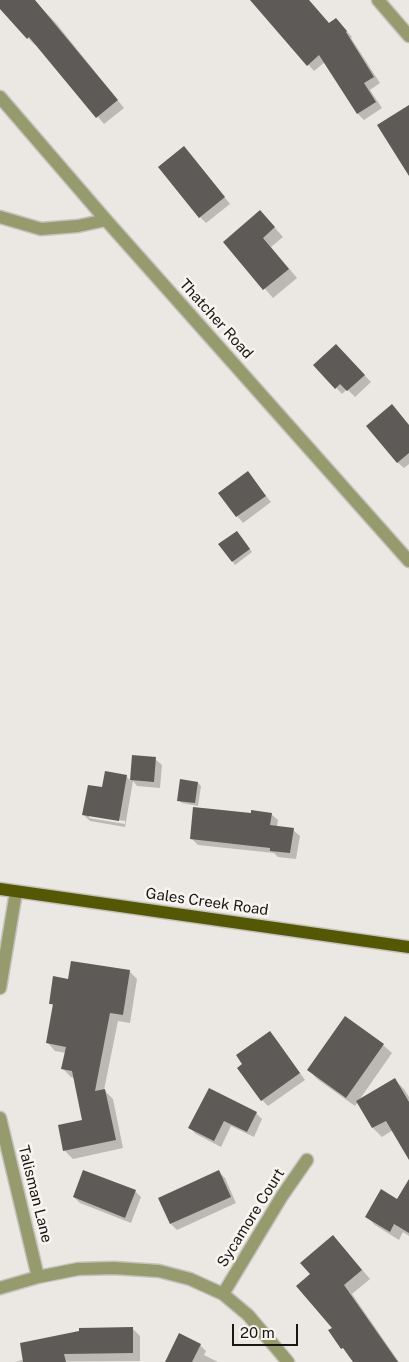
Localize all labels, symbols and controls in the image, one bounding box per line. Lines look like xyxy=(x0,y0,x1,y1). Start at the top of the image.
street label: Thatcher Road xyxy=(175,275,257,363)
street label: Gales Creek Road xyxy=(144,884,270,920)
street label: Talisman Lane xyxy=(14,1144,56,1244)
street label: Sycamore Court xyxy=(213,1165,289,1271)
scale bar xyxy=(234,1314,300,1346)
text: 20 m xyxy=(240,1324,275,1341)

